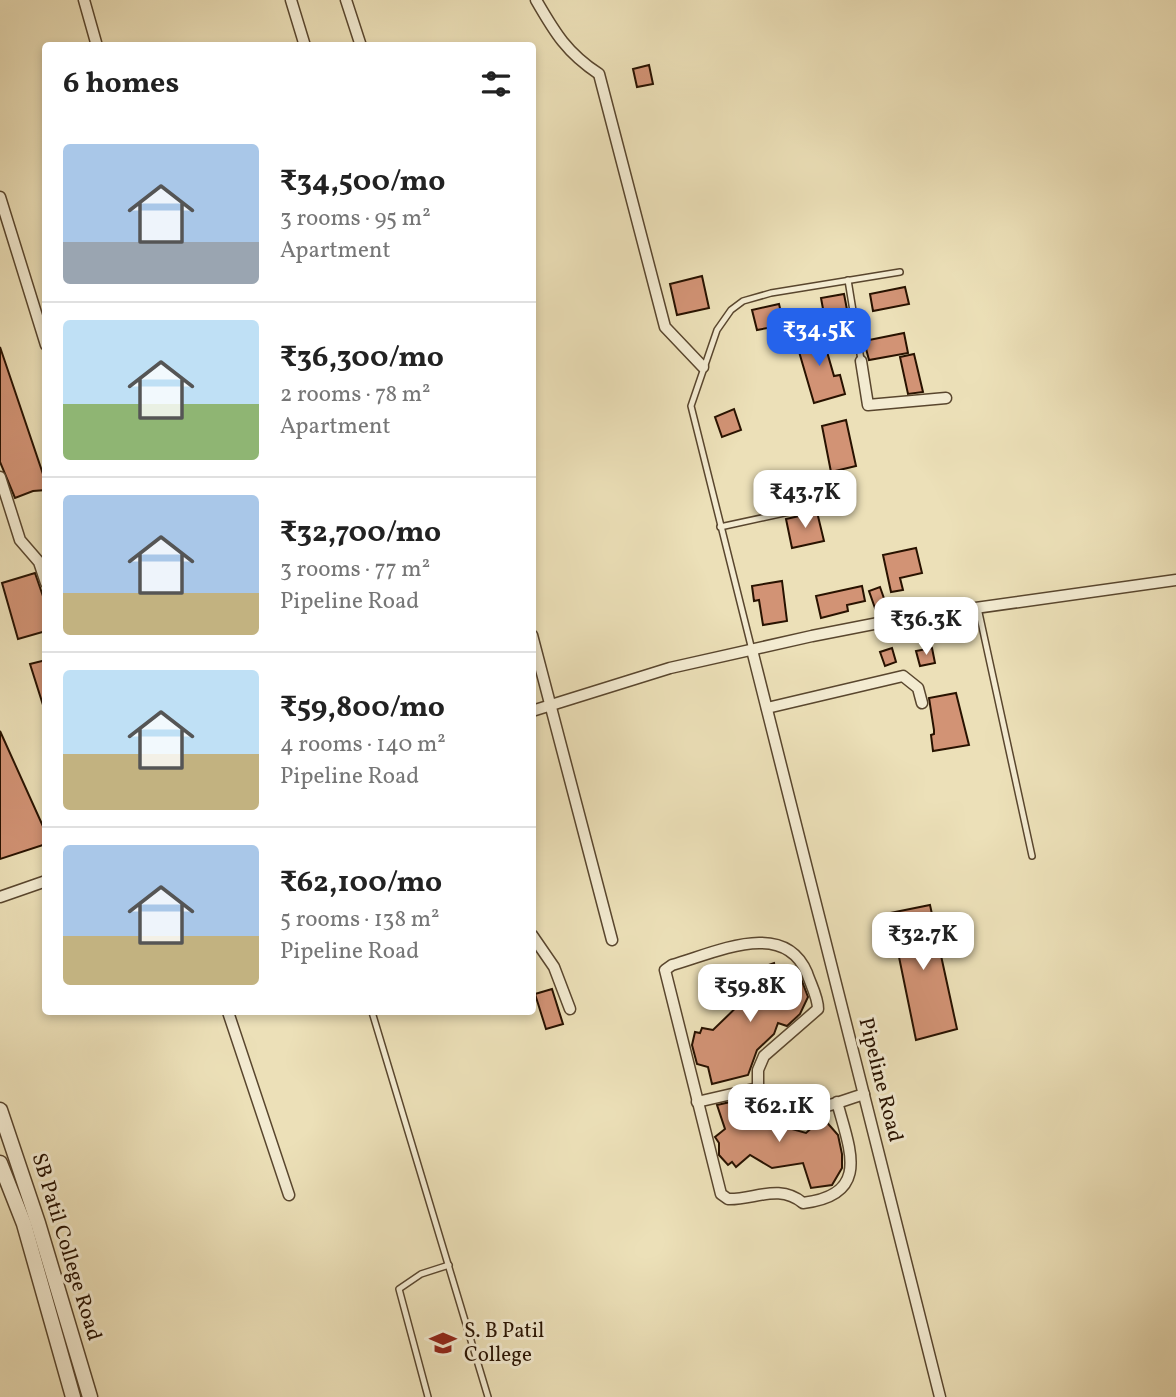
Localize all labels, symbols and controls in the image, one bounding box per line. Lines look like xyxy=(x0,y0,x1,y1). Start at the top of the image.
text: 6 homes xyxy=(63,63,179,105)
icon: filters xyxy=(477,65,515,103)
text: ₹34,500/mo xyxy=(280,161,445,203)
icon: home xyxy=(119,172,203,256)
text: 3 rooms · 95 m² xyxy=(280,203,431,235)
text: Apartment xyxy=(280,235,391,267)
pin: ₹34.5K xyxy=(762,308,876,368)
text: ₹34.5K xyxy=(783,315,855,347)
text: ₹36,300/mo xyxy=(280,337,444,379)
icon: home xyxy=(119,348,203,432)
text: 2 rooms · 78 m² xyxy=(280,379,431,411)
text: Apartment xyxy=(280,411,391,443)
pin: ₹43.7K xyxy=(748,470,862,530)
text: ₹43.7K xyxy=(769,477,841,509)
text: ₹32,700/mo xyxy=(280,512,441,554)
icon: home xyxy=(119,523,203,607)
text: 3 rooms · 77 m² xyxy=(280,554,430,586)
text: Pipeline Road xyxy=(280,586,419,618)
pin: ₹36.3K xyxy=(869,598,983,657)
text: ₹36.3K xyxy=(890,604,962,636)
text: ₹59,800/mo xyxy=(280,687,445,729)
icon: home xyxy=(119,698,203,782)
text: 4 rooms · 140 m² xyxy=(280,729,446,761)
text: Pipeline Road xyxy=(280,761,419,793)
text: ₹62,100/mo xyxy=(280,862,442,904)
icon: home xyxy=(119,873,203,957)
text: 5 rooms · 138 m² xyxy=(280,904,440,936)
pin: ₹32.7K xyxy=(866,912,980,972)
text: ₹32.7K xyxy=(888,919,958,951)
text: Pipeline Road xyxy=(280,936,419,968)
pin: ₹59.8K xyxy=(693,964,807,1024)
text: ₹59.8K xyxy=(714,971,786,1003)
street label: Pipeline Road xyxy=(851,1015,909,1145)
pin: ₹62.1K xyxy=(722,1084,836,1144)
text: ₹62.1K xyxy=(744,1091,814,1123)
street label: SB Patil College Road xyxy=(24,1150,108,1344)
place label: S. B Patil College xyxy=(464,1317,544,1370)
school or university icon: S. B Patil College xyxy=(428,1328,458,1358)

